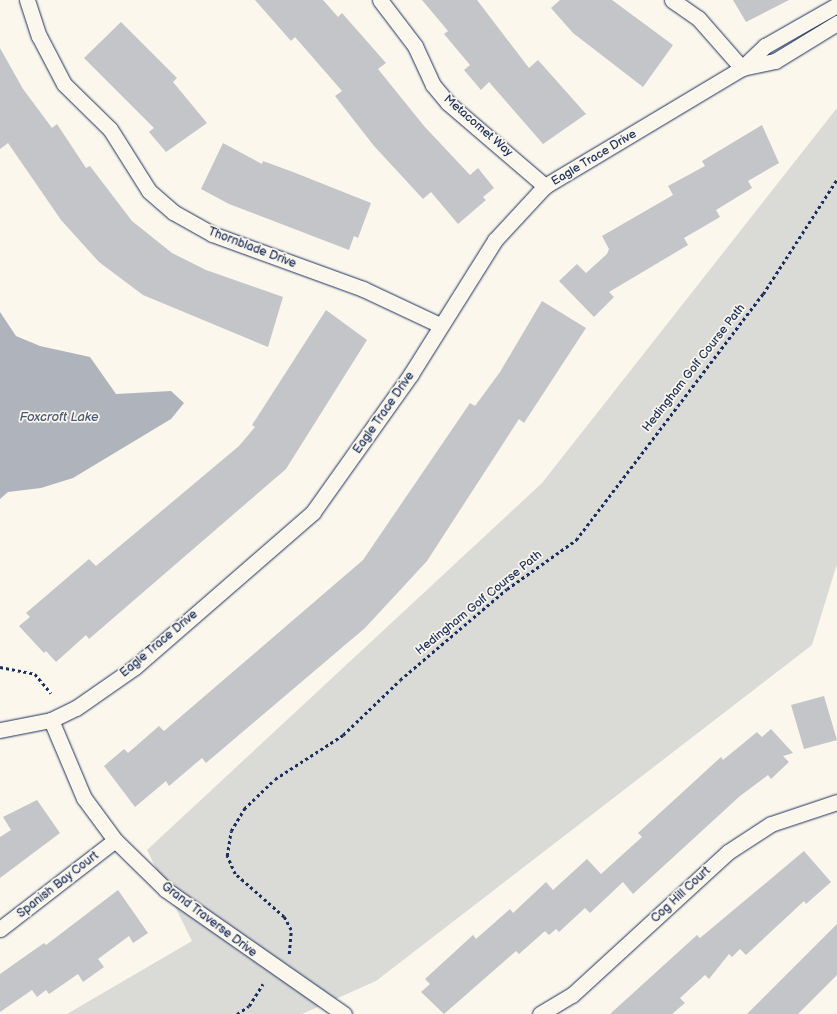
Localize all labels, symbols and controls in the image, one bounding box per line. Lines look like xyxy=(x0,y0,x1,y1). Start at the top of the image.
street label: Metacomet Way xyxy=(440,92,516,160)
street label: Eagle Trace Drive xyxy=(549,127,639,189)
street label: Thornblade Drive xyxy=(206,225,298,271)
street label: Hedingham Golf Course Path xyxy=(640,301,748,435)
street label: Eagle Trace Drive xyxy=(350,369,418,457)
water label: Foxcroft Lake xyxy=(20,409,98,425)
street label: Hedingham Golf Course Path xyxy=(413,548,545,658)
street label: Eagle Trace Drive xyxy=(117,607,201,681)
street label: Spanish Bay Court xyxy=(14,849,102,921)
street label: Cog Hill Court xyxy=(648,864,714,926)
street label: Grand Traverse Drive xyxy=(158,879,260,961)

